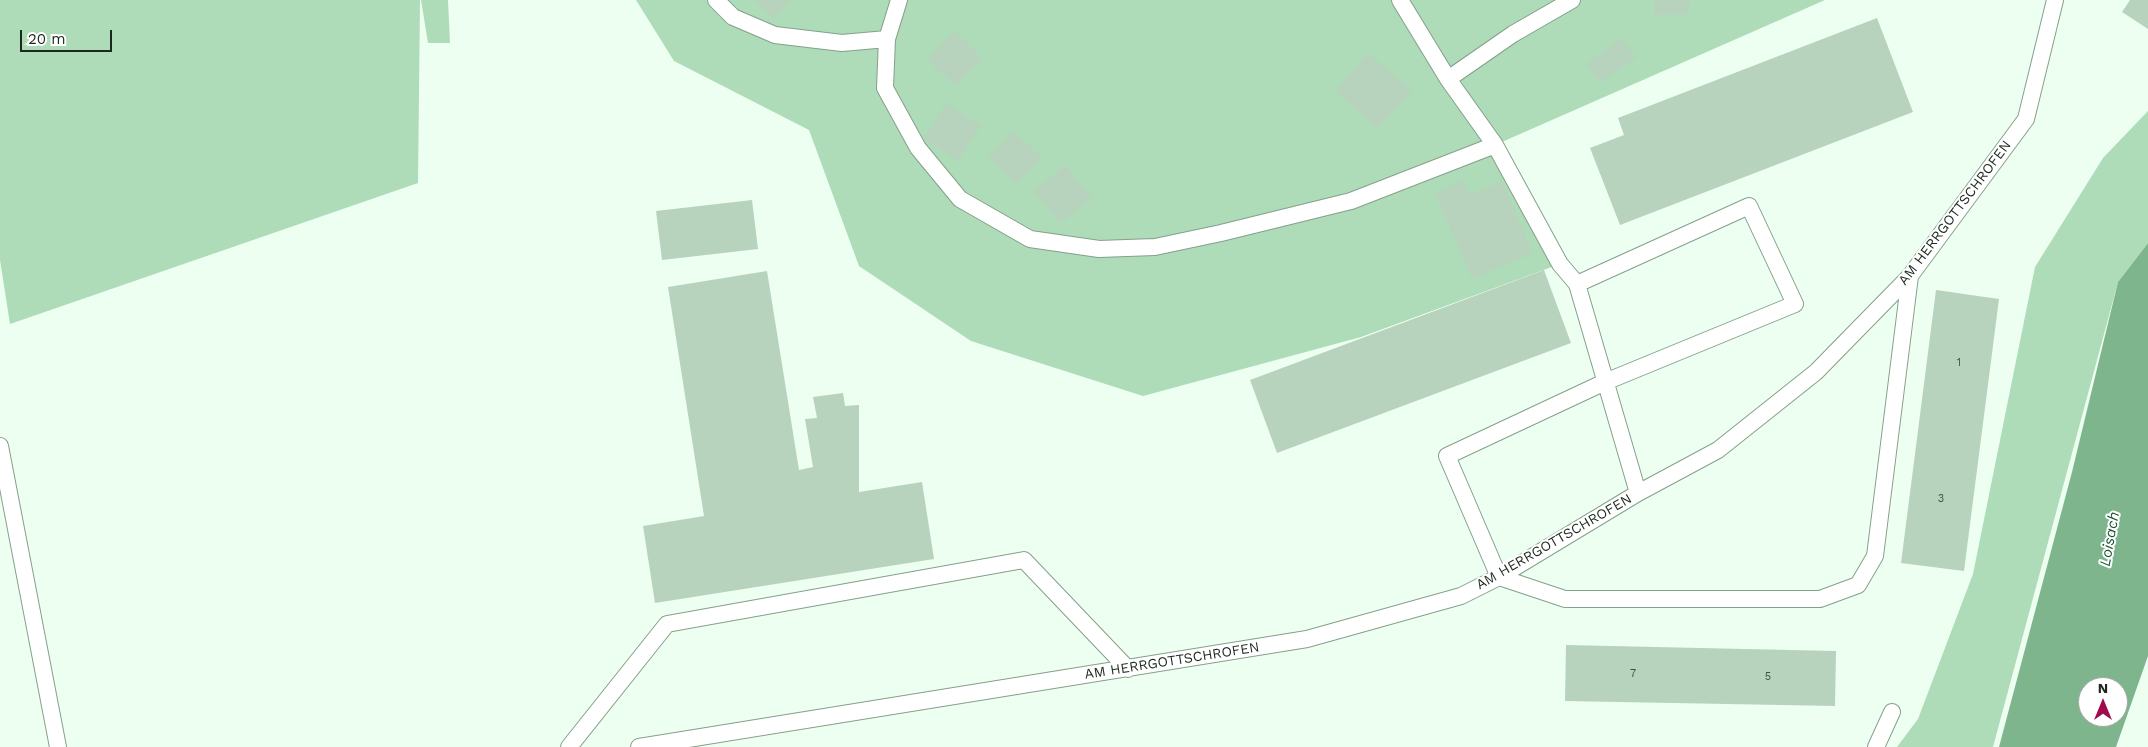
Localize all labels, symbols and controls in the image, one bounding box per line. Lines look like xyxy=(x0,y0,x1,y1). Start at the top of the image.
scale bar xyxy=(22,20,115,52)
text: 20 m xyxy=(28,30,66,48)
street label: AM HERRGOTTSCHROFEN xyxy=(1895,137,2015,289)
house number: 1 xyxy=(1957,356,1961,370)
street label: AM HERRGOTTSCHROFEN xyxy=(1473,491,1635,593)
house number: 3 xyxy=(1938,492,1944,506)
water label: Loisach xyxy=(2096,510,2124,568)
street label: AM HERRGOTTSCHROFEN xyxy=(1083,639,1261,683)
house number: 7 xyxy=(1630,667,1636,681)
house number: 5 xyxy=(1765,670,1771,684)
north arrow xyxy=(2078,677,2128,727)
text: N xyxy=(2098,680,2108,696)

